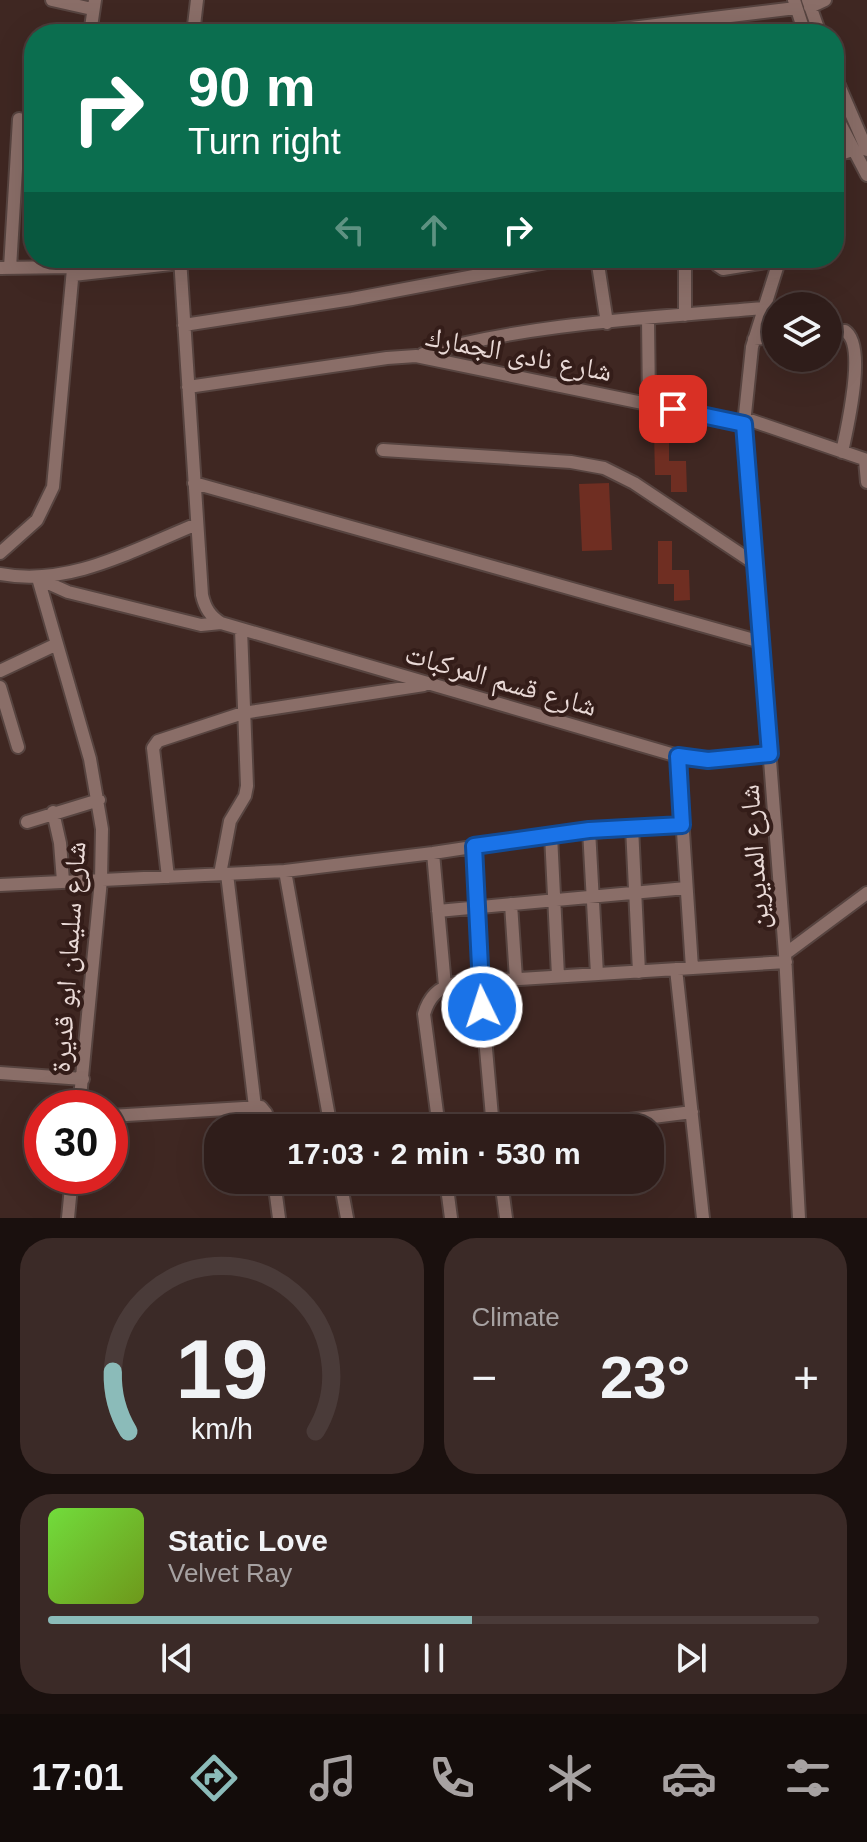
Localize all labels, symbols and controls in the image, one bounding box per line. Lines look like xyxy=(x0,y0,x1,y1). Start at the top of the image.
text: 90 m xyxy=(188,55,316,118)
icon: right xyxy=(56,56,160,160)
text: Turn right xyxy=(188,121,341,162)
icon: left xyxy=(328,208,372,252)
icon: ahead xyxy=(412,208,456,252)
icon: right xyxy=(496,208,540,252)
map controls xyxy=(762,292,842,372)
button: layers xyxy=(762,292,842,372)
street label: شارع نادى الجمارك xyxy=(423,321,615,389)
pin xyxy=(639,375,707,443)
icon: arrive xyxy=(651,387,695,431)
street label: شارع قسم المركبات xyxy=(401,638,600,725)
street label: شارع المديرين xyxy=(733,783,777,931)
street label: شارع سليمان ابو قديرة xyxy=(44,840,94,1074)
position arrow xyxy=(440,965,524,1049)
speed limit sign: 30 xyxy=(24,1090,128,1194)
text: 17:03 · 2 min · 530 m xyxy=(287,1137,581,1170)
text: Climate xyxy=(472,1302,560,1332)
text: 19 xyxy=(175,1323,268,1416)
text: 23° xyxy=(600,1344,691,1411)
text: − xyxy=(472,1353,497,1402)
text: + xyxy=(793,1353,819,1402)
text: km/h xyxy=(191,1413,253,1445)
text: Static Love xyxy=(168,1524,328,1557)
text: Velvet Ray xyxy=(168,1558,292,1588)
icon: previous xyxy=(155,1636,199,1680)
icon: pause xyxy=(412,1636,456,1680)
icon: next xyxy=(669,1636,713,1680)
icon: directions xyxy=(186,1750,242,1806)
icon: music xyxy=(305,1750,361,1806)
icon: phone xyxy=(424,1750,480,1806)
icon: climate xyxy=(542,1750,598,1806)
icon: car xyxy=(661,1750,717,1806)
icon: filters xyxy=(780,1750,836,1806)
text: 17:01 xyxy=(31,1757,123,1798)

